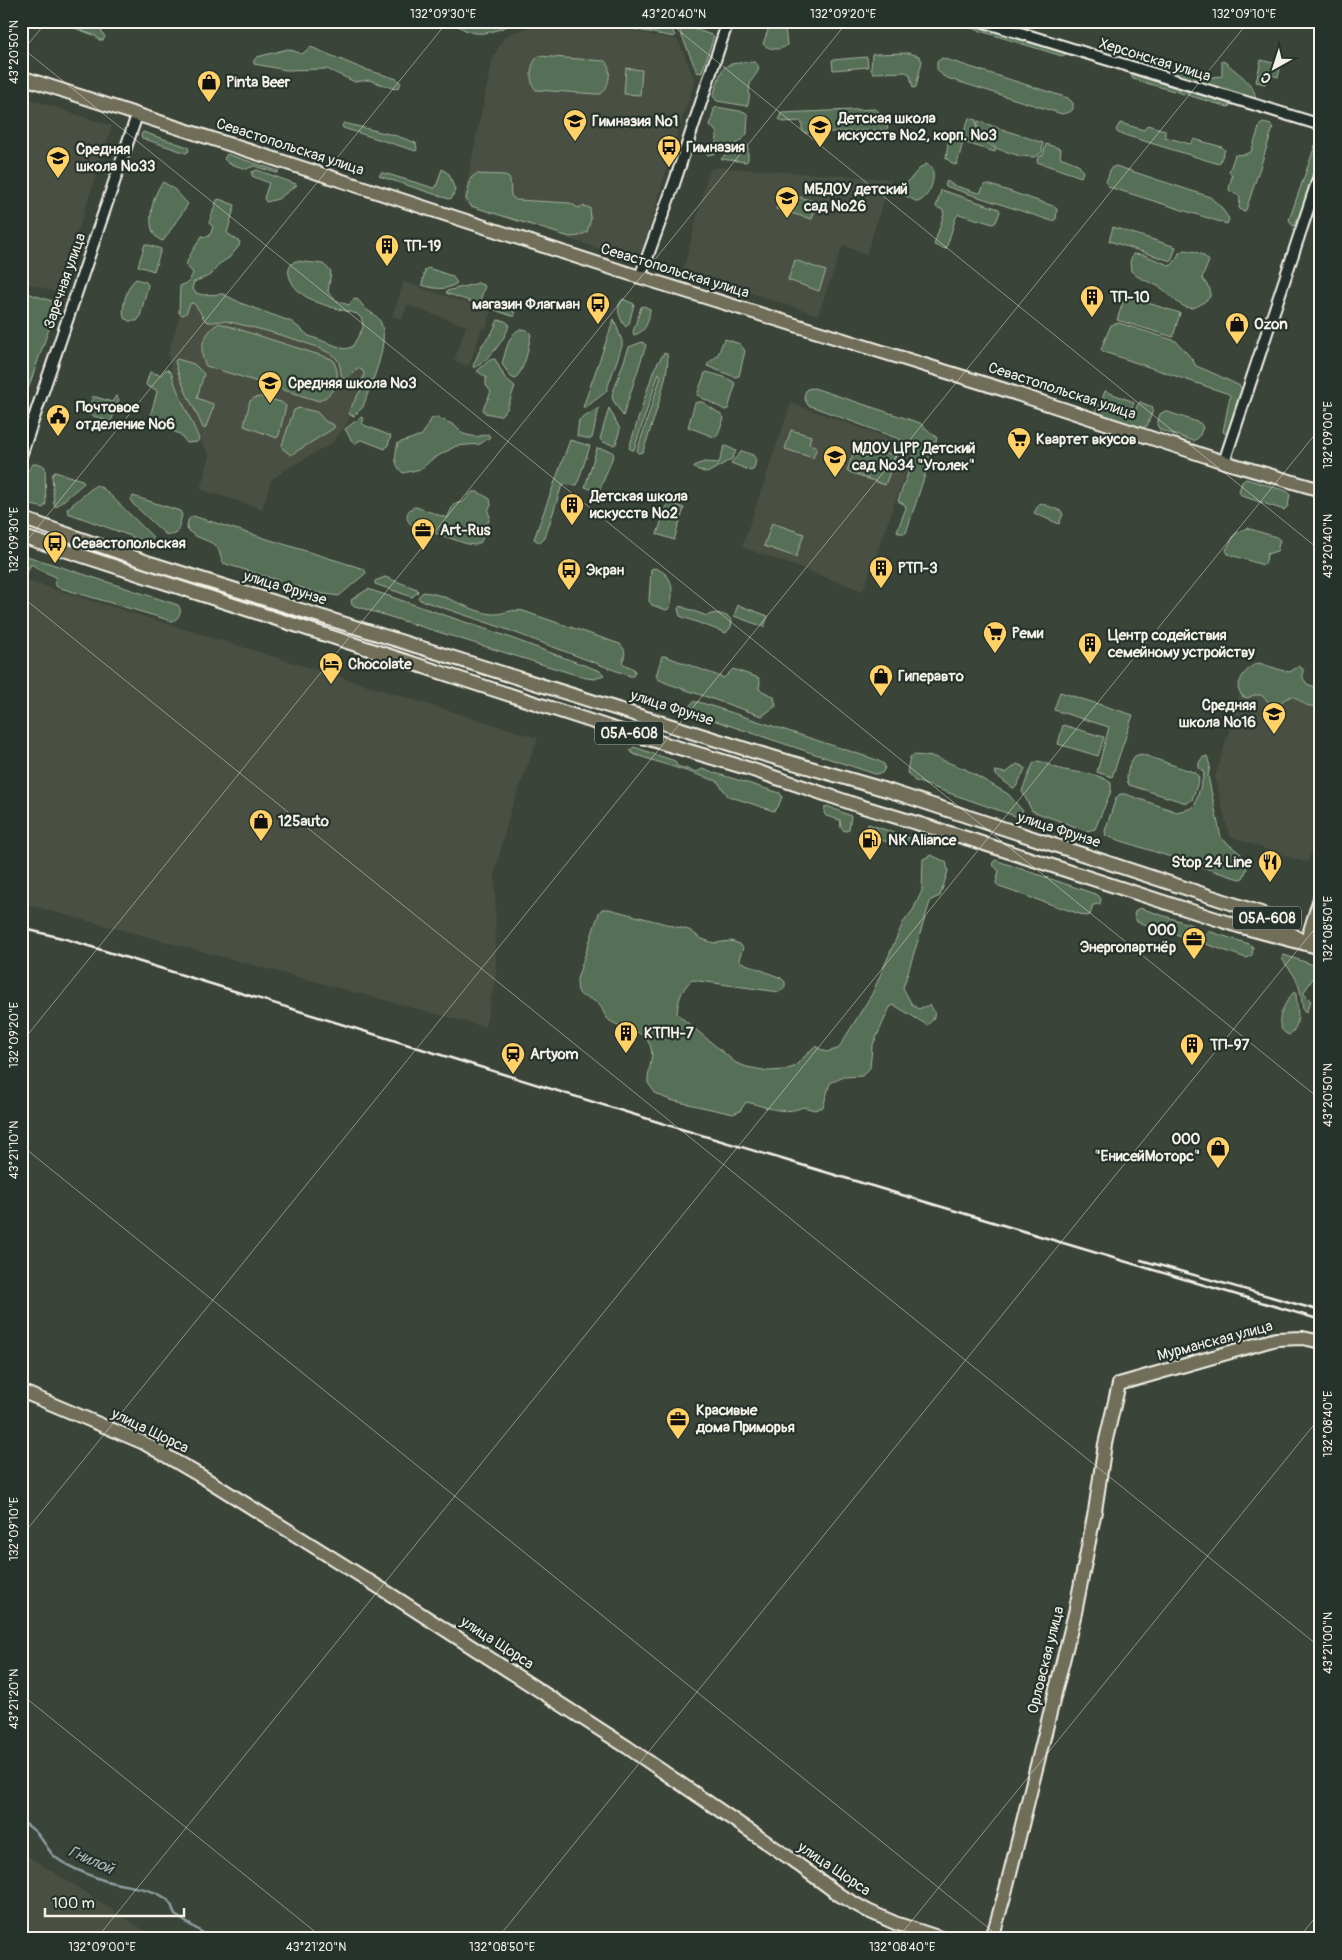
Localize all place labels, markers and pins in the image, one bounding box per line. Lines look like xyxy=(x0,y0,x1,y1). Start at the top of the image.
shop icon: Pinta Beer xyxy=(196,69,222,103)
place label: Pinta Beer xyxy=(226,73,291,92)
school or university icon: Гимназия №1 xyxy=(562,108,588,142)
place label: Детская школа искусств №2, корп. №3 xyxy=(837,109,997,145)
place label: Гимназия №1 xyxy=(592,112,678,131)
school or university icon: Детская школа искусств №2, корп. №3 xyxy=(807,114,833,148)
bus stop icon: Гимназия xyxy=(656,134,682,168)
place label: Гимназия xyxy=(686,138,745,157)
place label: Средняя школа №33 xyxy=(76,140,155,176)
school or university icon: Средняя школа №33 xyxy=(45,145,71,179)
place label: МБДОУ детский сад №26 xyxy=(803,180,908,216)
school or university icon: МБДОУ детский сад №26 xyxy=(774,185,800,219)
building icon: ТП-19 xyxy=(374,233,400,267)
place label: ТП-19 xyxy=(403,237,442,256)
building icon: ТП-10 xyxy=(1079,284,1105,318)
place label: ТП-10 xyxy=(1109,288,1150,307)
bus stop icon: магазин Флагман xyxy=(585,291,611,325)
place label: магазин Флагман xyxy=(472,295,581,314)
shop icon: Ozon xyxy=(1224,311,1250,345)
place label: Ozon xyxy=(1254,315,1288,334)
school or university icon: Средняя школа №3 xyxy=(257,370,283,404)
place label: Средняя школа №3 xyxy=(288,374,417,393)
place label: Почтовое отделение №6 xyxy=(75,398,175,434)
public building icon: Почтовое отделение №6 xyxy=(45,403,71,437)
supermarket icon: Квартет вкусов xyxy=(1006,426,1032,460)
place label: Квартет вкусов xyxy=(1036,430,1136,449)
place label: МДОУ ЦРР Детский сад №34 "Уголек" xyxy=(851,439,976,475)
school or university icon: МДОУ ЦРР Детский сад №34 "Уголек" xyxy=(822,444,848,478)
place label: Детская школа искусств №2 xyxy=(589,487,688,523)
building icon: Детская школа искусств №2 xyxy=(559,492,585,526)
office icon: Art-Rus xyxy=(410,517,436,551)
place label: Art-Rus xyxy=(440,521,491,540)
bus stop icon: Севастопольская xyxy=(42,530,68,564)
place label: Севастопольская xyxy=(72,534,186,553)
building icon: РТП-3 xyxy=(868,555,894,589)
bus stop icon: Экран xyxy=(556,557,582,591)
place label: РТП-3 xyxy=(898,559,938,578)
place label: Экран xyxy=(586,561,625,580)
supermarket icon: Реми xyxy=(982,620,1008,654)
place label: Реми xyxy=(1012,624,1044,643)
place label: Центр содействия семейному устройству xyxy=(1107,626,1255,662)
building icon: Центр содействия семейному устройству xyxy=(1077,631,1103,665)
hotel icon: Chocolate xyxy=(318,651,344,685)
place label: Chocolate xyxy=(348,655,412,674)
shop icon: Гиперавто xyxy=(868,663,894,697)
place label: Гиперавто xyxy=(898,667,964,686)
place label: Средняя школа №16 xyxy=(1179,696,1256,732)
school or university icon: Средняя школа №16 xyxy=(1261,701,1287,735)
shop icon: 125auto xyxy=(248,808,274,842)
place label: 125auto xyxy=(278,812,329,831)
fuel station icon: NK Aliance xyxy=(857,827,883,861)
place label: NK Aliance xyxy=(888,831,957,850)
restaurant icon: Stop 24 Line xyxy=(1257,849,1283,883)
place label: Stop 24 Line xyxy=(1171,853,1253,872)
place label: ООО Энергопартнёр xyxy=(1080,921,1176,957)
office icon: ООО Энергопартнёр xyxy=(1181,926,1207,960)
building icon: КТПН-7 xyxy=(613,1020,639,1054)
place label: КТПН-7 xyxy=(644,1024,694,1043)
building icon: ТП-97 xyxy=(1179,1032,1205,1066)
place label: ТП-97 xyxy=(1209,1036,1249,1055)
station icon: Artyom xyxy=(500,1041,526,1075)
place label: Artyom xyxy=(530,1045,578,1064)
place label: ООО "ЕнисейМоторс" xyxy=(1095,1130,1200,1166)
shop icon: ООО "ЕнисейМоторс" xyxy=(1205,1135,1231,1169)
place label: Красивые дома Приморья xyxy=(695,1401,795,1437)
office icon: Красивые дома Приморья xyxy=(665,1406,691,1440)

